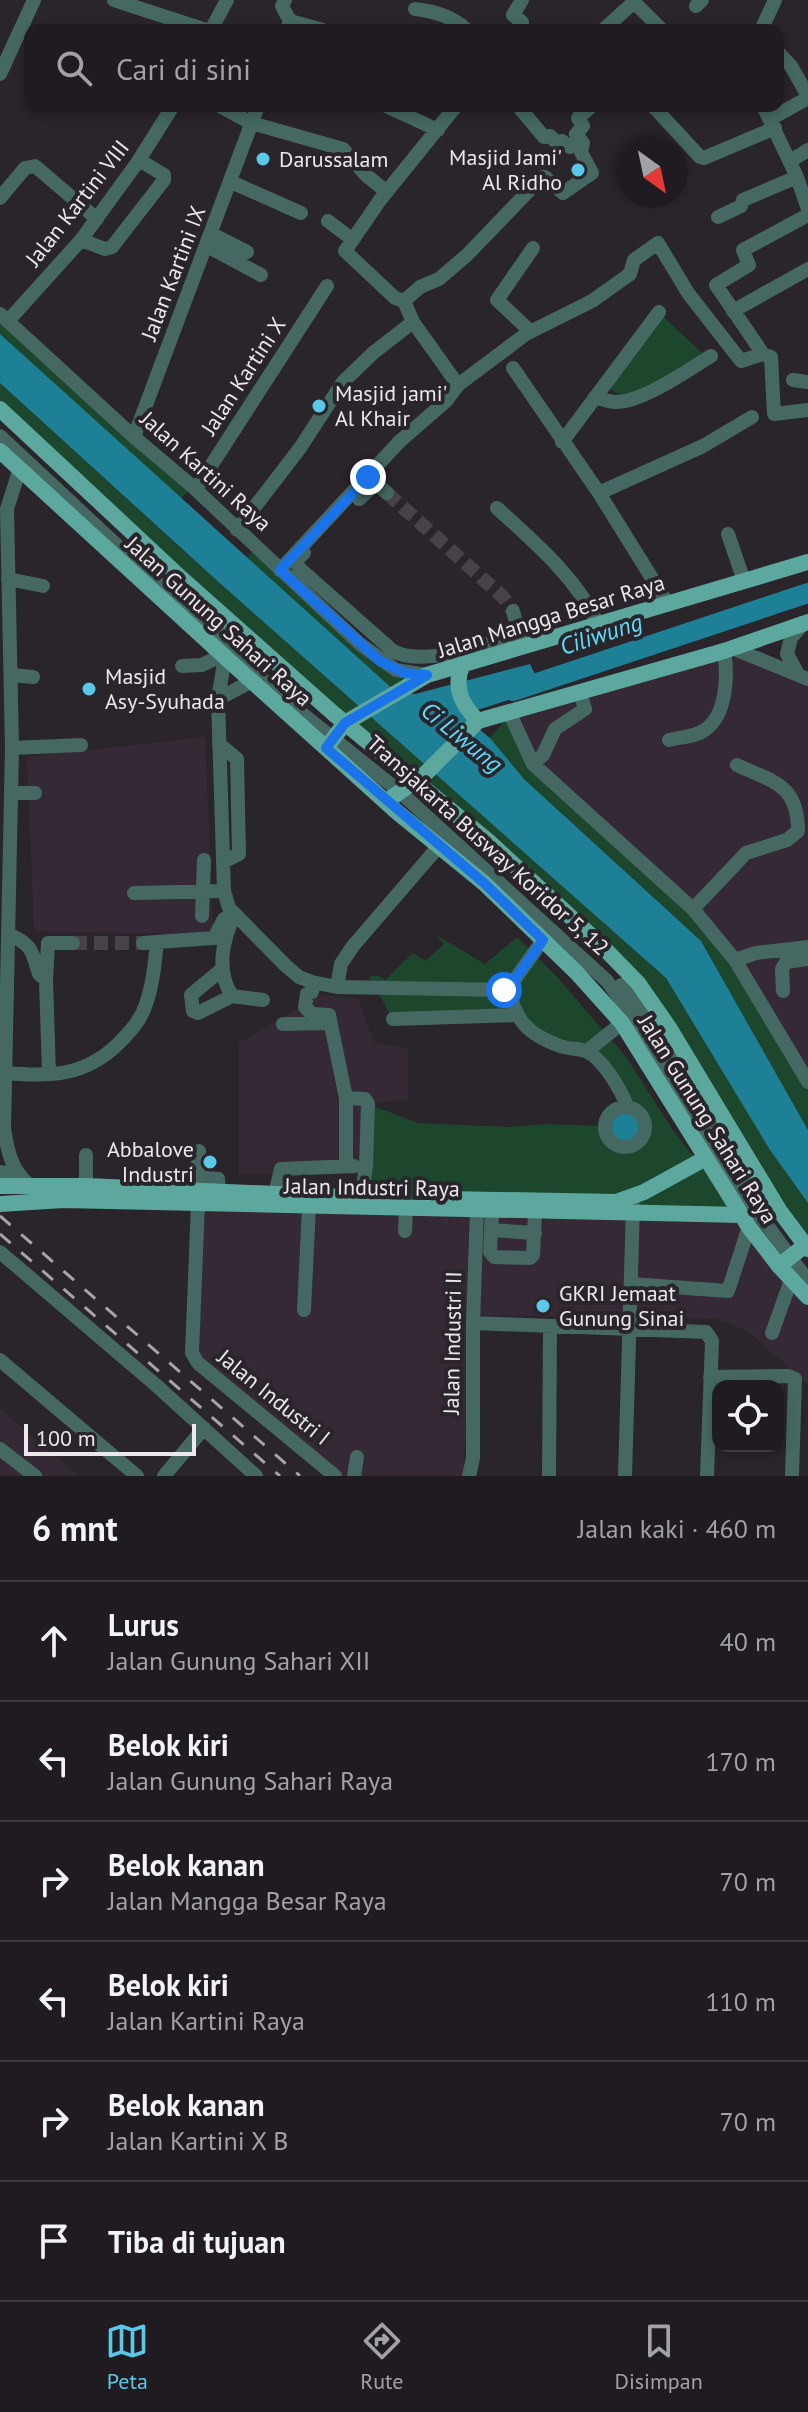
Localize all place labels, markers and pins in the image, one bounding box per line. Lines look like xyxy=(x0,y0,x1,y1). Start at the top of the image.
place label: Masjid Jami' Al Ridho xyxy=(449,143,562,196)
place label: Darussalam xyxy=(279,145,388,173)
marker: Darussalam xyxy=(254,150,272,168)
marker: Masjid Jami' Al Ridho xyxy=(569,161,587,179)
place label: Masjid jami' Al Khair xyxy=(335,379,447,432)
marker: Masjid jami' Al Khair xyxy=(310,397,328,415)
place label: Masjid Asy-Syuhada xyxy=(105,662,225,715)
marker: Masjid Asy-Syuhada xyxy=(80,680,98,698)
place label: Abbalove Industri xyxy=(107,1135,194,1188)
marker: Abbalove Industri xyxy=(201,1153,219,1171)
place label: GKRI Jemaat Gunung Sinai xyxy=(559,1279,684,1332)
marker: GKRI Jemaat Gunung Sinai xyxy=(534,1297,552,1315)

